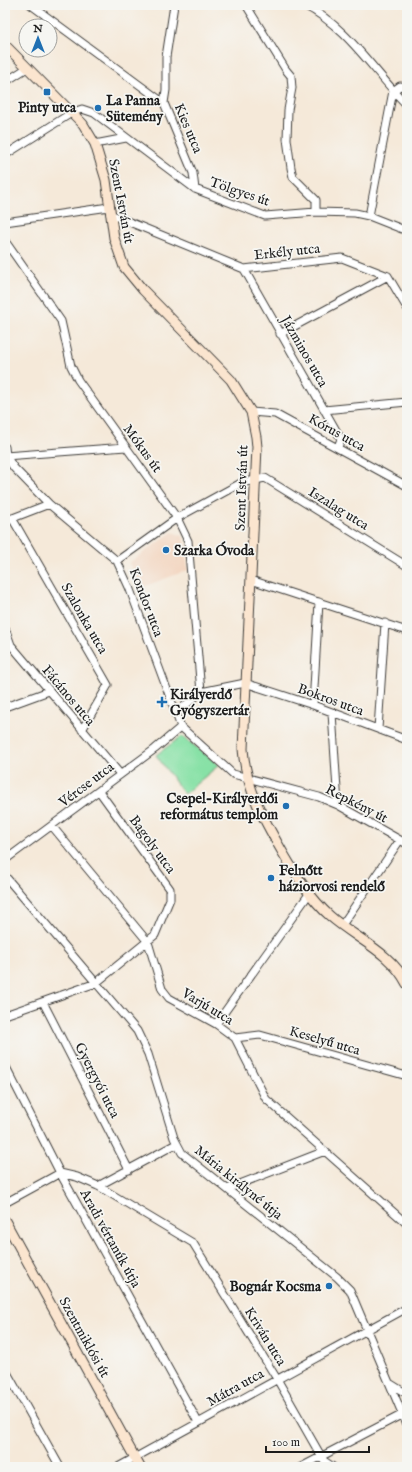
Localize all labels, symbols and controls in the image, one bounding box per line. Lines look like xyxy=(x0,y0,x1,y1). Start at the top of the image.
north arrow xyxy=(18,18,58,58)
text: N xyxy=(32,22,43,36)
marker: Pinty utca xyxy=(42,87,52,97)
place label: La Panna Sütemény xyxy=(106,92,164,126)
place label: Pinty utca xyxy=(18,99,77,117)
street label: Kies utca xyxy=(170,101,207,157)
marker: La Panna Sütemény xyxy=(93,103,103,113)
street label: Szent István út xyxy=(104,157,138,245)
street label: Tölgyes út xyxy=(207,173,272,211)
street label: Erkély utca xyxy=(253,239,322,264)
street label: Jázminos utca xyxy=(275,311,332,391)
street label: Kórus utca xyxy=(305,410,369,456)
street label: Mókus út xyxy=(119,421,166,476)
street label: Szent István út xyxy=(232,445,252,531)
street label: Iszalag utca xyxy=(305,483,373,535)
place label: Szarka Óvoda xyxy=(174,541,255,560)
marker: Szarka Óvoda xyxy=(161,545,171,555)
street label: Kondor utca xyxy=(125,565,168,640)
street label: Szalonka utca xyxy=(57,580,112,658)
street label: Fácános utca xyxy=(38,662,99,730)
street label: Bokros utca xyxy=(295,680,367,721)
place label: Királyerdő Gyógyszertár xyxy=(170,686,250,720)
marker: Királyerdő Gyógyszertár xyxy=(157,697,167,707)
street label: Vércse utca xyxy=(55,758,119,812)
street label: Repkény út xyxy=(322,780,391,827)
place label: Csepel-Királyerdői református templom xyxy=(160,790,278,824)
marker: Csepel-Királyerdői református templom xyxy=(281,801,291,811)
street label: Bagoly utca xyxy=(125,812,180,878)
place label: Felnőtt háziorvosi rendelő xyxy=(278,862,385,896)
marker: Felnőtt háziorvosi rendelő xyxy=(266,873,276,883)
street label: Varjú utca xyxy=(177,984,237,1030)
street label: Keselyű utca xyxy=(287,1022,363,1060)
street label: Gyergyói utca xyxy=(70,1040,124,1122)
street label: Mária királyné útja xyxy=(191,1142,287,1225)
street label: Aradi vértanúk útja xyxy=(75,1185,145,1292)
place label: Bognár Kocsma xyxy=(229,1278,322,1296)
marker: Bognár Kocsma xyxy=(324,1281,334,1291)
street label: Szentmiklósi út xyxy=(55,1294,114,1381)
street label: Kriván utca xyxy=(240,1304,291,1370)
street label: Mátra utca xyxy=(204,1364,268,1411)
scale bar xyxy=(266,1428,369,1454)
text: 100 m xyxy=(272,1435,300,1450)

